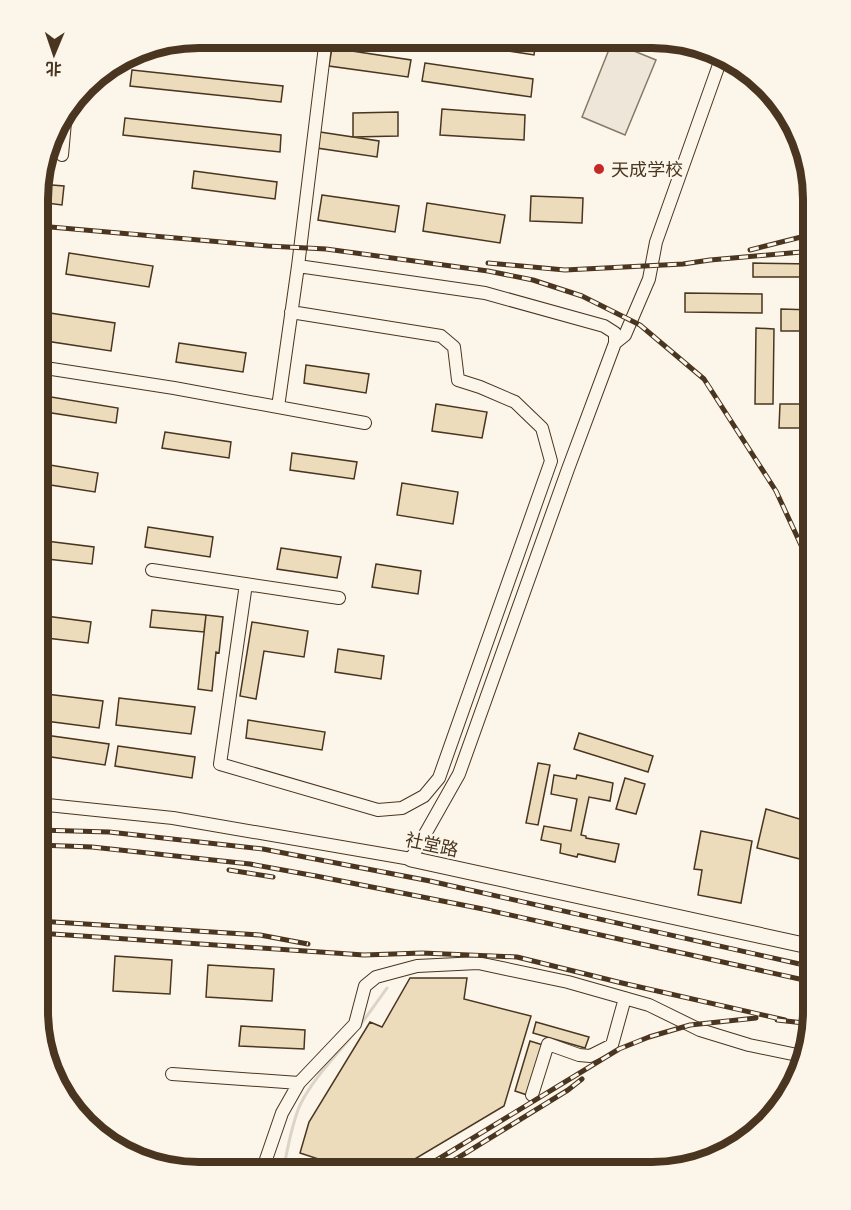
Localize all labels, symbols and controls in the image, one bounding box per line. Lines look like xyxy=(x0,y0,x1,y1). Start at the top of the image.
north arrow xyxy=(24,24,84,84)
text: 北 xyxy=(45,58,62,80)
place label: 天成学校 xyxy=(611,157,683,181)
marker: 天成学校 xyxy=(592,162,606,176)
street label: 社堂路 xyxy=(403,827,461,861)

